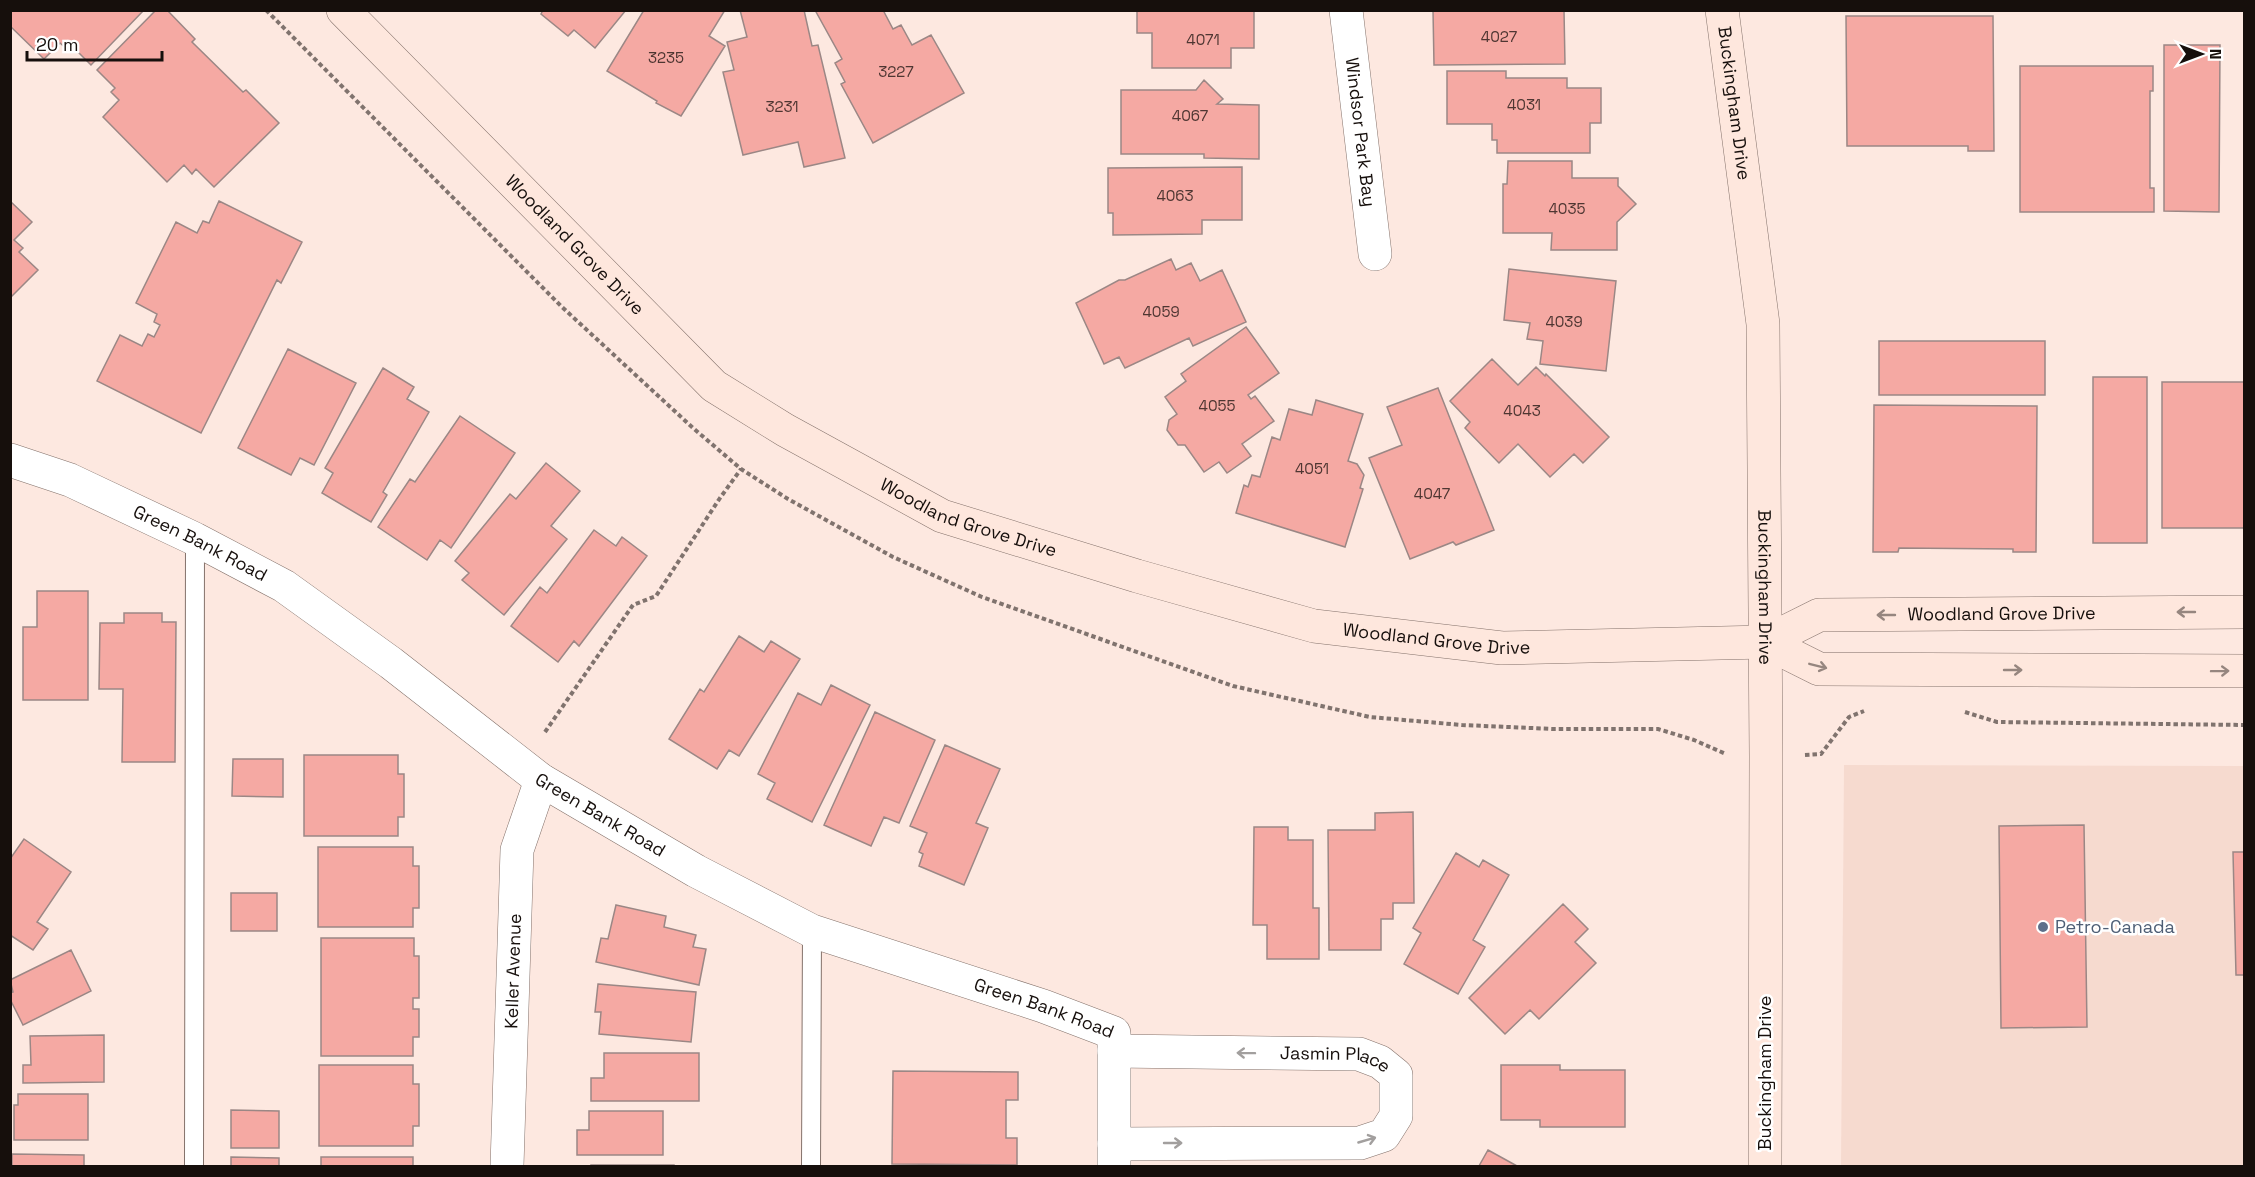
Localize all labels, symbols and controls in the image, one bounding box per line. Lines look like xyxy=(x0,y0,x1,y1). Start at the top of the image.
scale bar xyxy=(27,24,162,62)
north arrow xyxy=(2171,24,2231,84)
street label: Buckingham Drive xyxy=(1713,25,1756,182)
house number: 4027 xyxy=(1481,27,1517,46)
house number: 4071 xyxy=(1186,30,1220,49)
text: 20 m xyxy=(36,33,79,56)
house number: 3235 xyxy=(648,48,684,67)
text: N xyxy=(2205,49,2226,59)
street label: Windsor Park Bay xyxy=(1341,56,1381,208)
house number: 3227 xyxy=(878,62,914,81)
house number: 4031 xyxy=(1507,95,1541,114)
house number: 3231 xyxy=(765,97,799,116)
house number: 4067 xyxy=(1172,106,1208,125)
street label: Woodland Grove Drive xyxy=(501,169,649,320)
house number: 4063 xyxy=(1156,186,1194,205)
house number: 4035 xyxy=(1548,199,1586,218)
house number: 4059 xyxy=(1142,302,1180,321)
house number: 4039 xyxy=(1545,312,1583,331)
house number: 4055 xyxy=(1199,396,1235,415)
house number: 4043 xyxy=(1503,401,1541,420)
house number: 4051 xyxy=(1295,459,1329,478)
street label: Woodland Grove Drive xyxy=(876,472,1060,562)
house number: 4047 xyxy=(1414,484,1450,503)
street label: Green Bank Road xyxy=(130,500,271,586)
street label: Buckingham Drive xyxy=(1753,510,1777,665)
street label: Woodland Grove Drive xyxy=(1907,601,2096,625)
one-way arrow xyxy=(2177,606,2197,618)
one-way arrow xyxy=(1877,609,1897,621)
street label: Woodland Grove Drive xyxy=(1342,617,1530,659)
one-way arrow xyxy=(1808,661,1827,673)
one-way arrow xyxy=(2002,665,2022,676)
one-way arrow xyxy=(2209,665,2229,677)
street label: Green Bank Road xyxy=(531,767,670,862)
street label: Keller Avenue xyxy=(499,913,526,1029)
place label: Petro-Canada xyxy=(2055,915,2175,938)
marker: Petro-Canada xyxy=(2036,920,2050,934)
street label: Green Bank Road xyxy=(971,972,1118,1043)
street label: Buckingham Drive xyxy=(1753,996,1776,1150)
street label: Jasmin Place xyxy=(1280,1041,1396,1077)
one-way arrow xyxy=(1237,1047,1257,1059)
one-way arrow xyxy=(1357,1134,1376,1145)
one-way arrow xyxy=(1162,1137,1182,1149)

